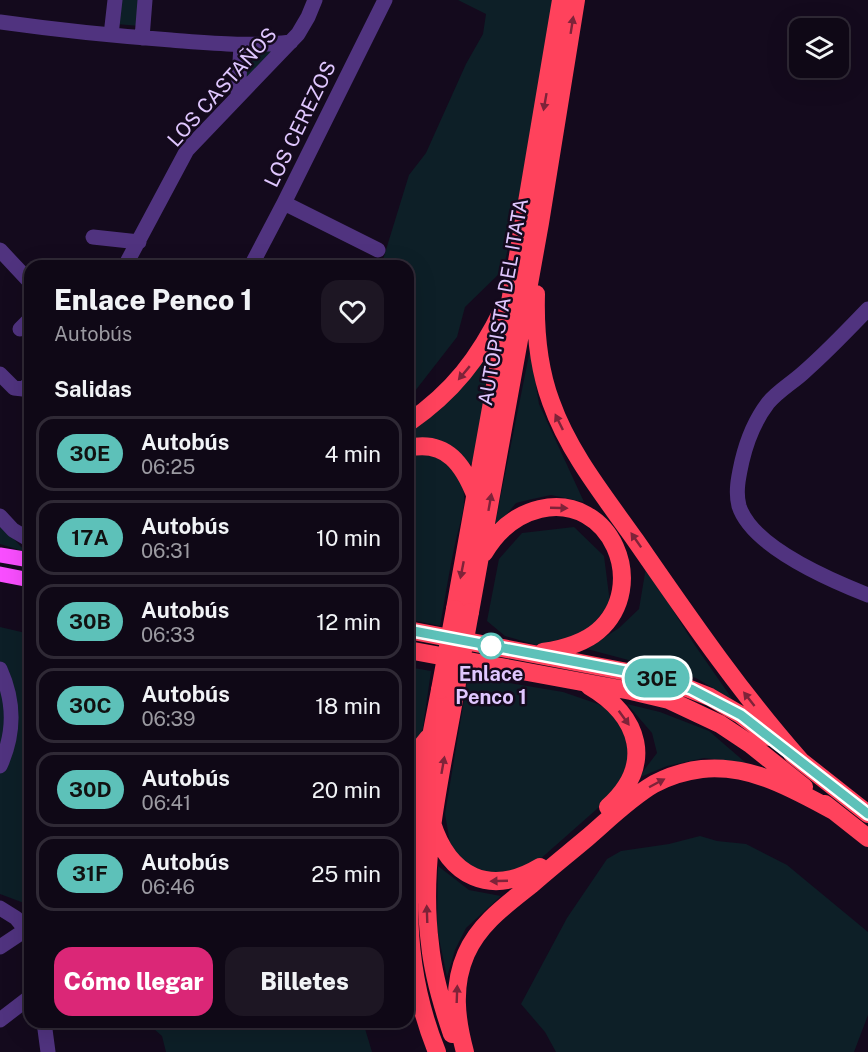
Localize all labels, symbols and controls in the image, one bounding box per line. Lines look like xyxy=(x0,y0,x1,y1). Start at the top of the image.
one-way arrow xyxy=(568,15,577,34)
map controls xyxy=(789,18,849,78)
button: layers xyxy=(789,18,849,78)
street label: LOS CASTAÑOS xyxy=(162,22,282,151)
street label: LOS CEREZOS xyxy=(259,57,341,191)
one-way arrow xyxy=(540,93,549,112)
street label: AUTOPISTA DEL ITATA xyxy=(473,197,533,407)
button: heart xyxy=(321,280,384,343)
text: Enlace Penco 1 xyxy=(54,283,253,316)
text: Autobús xyxy=(54,322,132,346)
one-way arrow xyxy=(458,365,471,381)
text: Salidas xyxy=(54,376,132,402)
one-way arrow xyxy=(555,413,564,430)
text: Autobús xyxy=(141,429,229,455)
text: 30E xyxy=(70,441,110,466)
text: 4 min xyxy=(325,441,381,467)
text: 06:25 xyxy=(141,455,195,479)
one-way arrow xyxy=(486,492,495,511)
one-way arrow xyxy=(550,503,569,513)
text: Autobús xyxy=(141,513,229,539)
text: 17A xyxy=(71,525,109,550)
text: 10 min xyxy=(316,525,381,551)
one-way arrow xyxy=(630,533,642,549)
text: 06:31 xyxy=(141,539,191,563)
one-way arrow xyxy=(457,561,466,580)
text: Autobús xyxy=(141,597,229,623)
text: 30B xyxy=(69,609,111,634)
text: 12 min xyxy=(316,609,381,635)
text: 06:33 xyxy=(141,623,195,647)
marker: Enlace Penco 1 xyxy=(478,633,504,659)
line badge: 30E xyxy=(622,658,692,698)
place label: Enlace Penco 1 xyxy=(455,662,527,709)
text: 30E xyxy=(637,666,677,691)
text: Autobús xyxy=(142,681,230,707)
one-way arrow xyxy=(743,691,756,707)
text: 30C xyxy=(69,693,112,718)
text: 18 min xyxy=(315,693,381,719)
text: 06:39 xyxy=(142,707,196,731)
one-way arrow xyxy=(618,710,630,725)
one-way arrow xyxy=(438,755,447,774)
text: Autobús xyxy=(142,765,230,791)
text: 30D xyxy=(69,777,112,802)
text: 20 min xyxy=(312,777,381,803)
one-way arrow xyxy=(649,779,666,788)
text: 06:41 xyxy=(142,791,191,815)
text: Autobús xyxy=(141,849,229,875)
text: 31F xyxy=(72,861,108,886)
text: 25 min xyxy=(311,861,381,887)
text: 06:46 xyxy=(141,875,195,899)
one-way arrow xyxy=(489,876,508,885)
one-way arrow xyxy=(423,904,432,923)
button: Cómo llegar xyxy=(54,947,213,1016)
button: Billetes xyxy=(225,947,384,1016)
one-way arrow xyxy=(452,985,461,1004)

